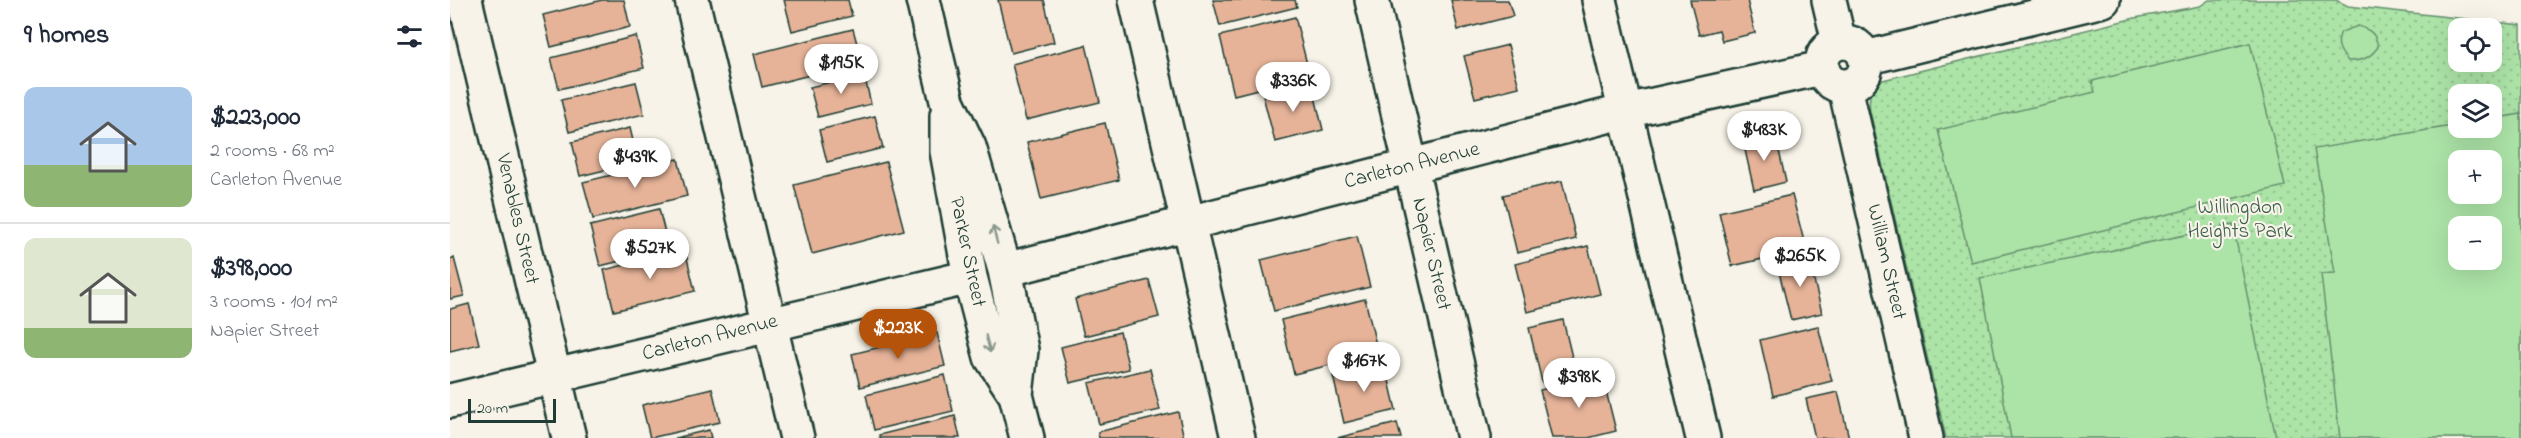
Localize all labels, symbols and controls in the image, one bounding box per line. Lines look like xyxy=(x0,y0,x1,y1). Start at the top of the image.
text: 9 homes xyxy=(24,17,109,55)
map controls xyxy=(2448,18,2502,270)
button: locate xyxy=(2448,18,2502,72)
icon: filters xyxy=(393,20,426,53)
pin: $195K xyxy=(799,44,883,95)
text: $195K xyxy=(818,49,864,78)
pin: $336K xyxy=(1251,62,1335,113)
text: $336K xyxy=(1269,67,1317,96)
button: layers xyxy=(2448,84,2502,138)
text: $223,000 xyxy=(210,99,300,137)
icon: home xyxy=(72,111,144,183)
pin: $483K xyxy=(1722,111,1806,162)
text: $483K xyxy=(1741,116,1787,145)
street label: Carleton Avenue xyxy=(1341,135,1483,197)
text: 2 rooms · 68 m² xyxy=(210,137,335,166)
pin: $439K xyxy=(593,138,677,189)
text: $439K xyxy=(613,143,657,172)
street label: Venables Street xyxy=(487,150,547,287)
button: + xyxy=(2448,150,2502,204)
text: Carleton Avenue xyxy=(210,166,342,195)
park label: Willingdon Heights Park xyxy=(2188,193,2293,249)
street label: Parker Street xyxy=(941,194,993,310)
street label: Napier Street xyxy=(1403,195,1459,313)
street label: William Street xyxy=(1858,201,1914,323)
button: − xyxy=(2448,216,2502,270)
one-way arrow xyxy=(989,225,1001,244)
pin: $527K xyxy=(608,229,692,280)
text: $527K xyxy=(624,234,676,263)
pin: $265K xyxy=(1758,237,1842,288)
text: $265K xyxy=(1774,242,1826,271)
text: $398,000 xyxy=(210,250,292,288)
icon: home xyxy=(72,262,144,334)
text: 3 rooms · 101 m² xyxy=(210,288,338,317)
street label: Carleton Avenue xyxy=(639,307,781,369)
pin: $223K xyxy=(856,309,940,360)
text: $223K xyxy=(873,314,923,343)
text: Napier Street xyxy=(210,317,319,346)
one-way arrow xyxy=(982,334,994,353)
pin: $167K xyxy=(1322,342,1406,393)
text: $167K xyxy=(1341,347,1387,376)
pin: $398K xyxy=(1537,358,1621,409)
text: $398K xyxy=(1557,363,1601,392)
scale bar xyxy=(468,396,556,424)
text: 20 m xyxy=(477,397,508,421)

